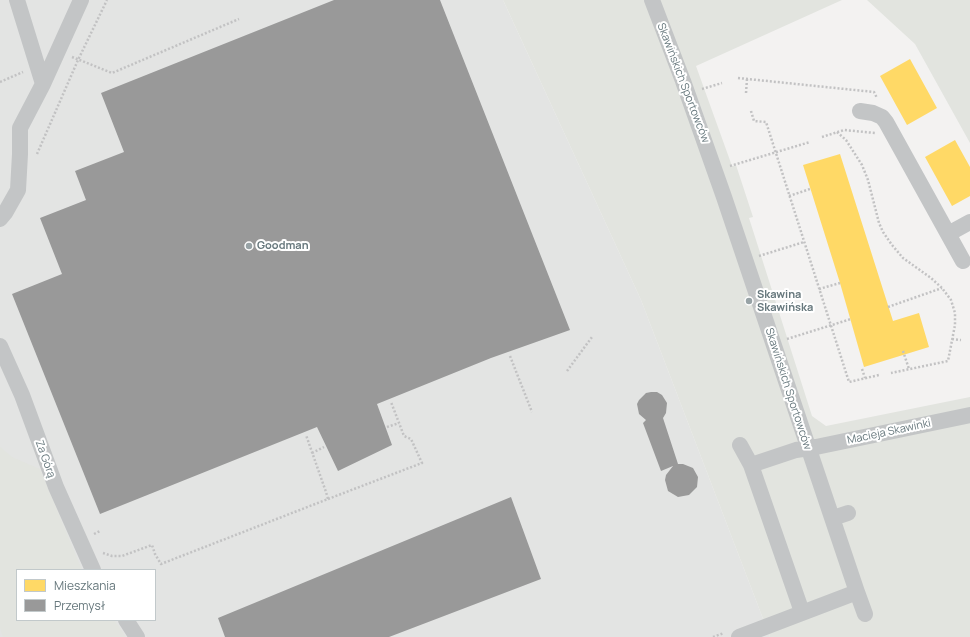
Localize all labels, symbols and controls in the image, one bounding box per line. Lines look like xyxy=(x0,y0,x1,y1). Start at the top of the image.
street label: Skawińskich Sportowców xyxy=(654,21,712,145)
place label: Goodman xyxy=(257,239,309,253)
marker: Goodman xyxy=(244,241,254,251)
place label: Skawina Skawińska xyxy=(757,288,813,314)
marker: Skawina Skawińska xyxy=(744,296,754,306)
street label: Skawińskich Sportowców xyxy=(762,326,814,452)
street label: Macieja Skawinki xyxy=(846,417,932,447)
street label: Za Górą xyxy=(32,438,58,480)
legend xyxy=(16,569,156,621)
text: Mieszkania xyxy=(54,577,116,594)
text: Przemysł xyxy=(54,597,105,614)

